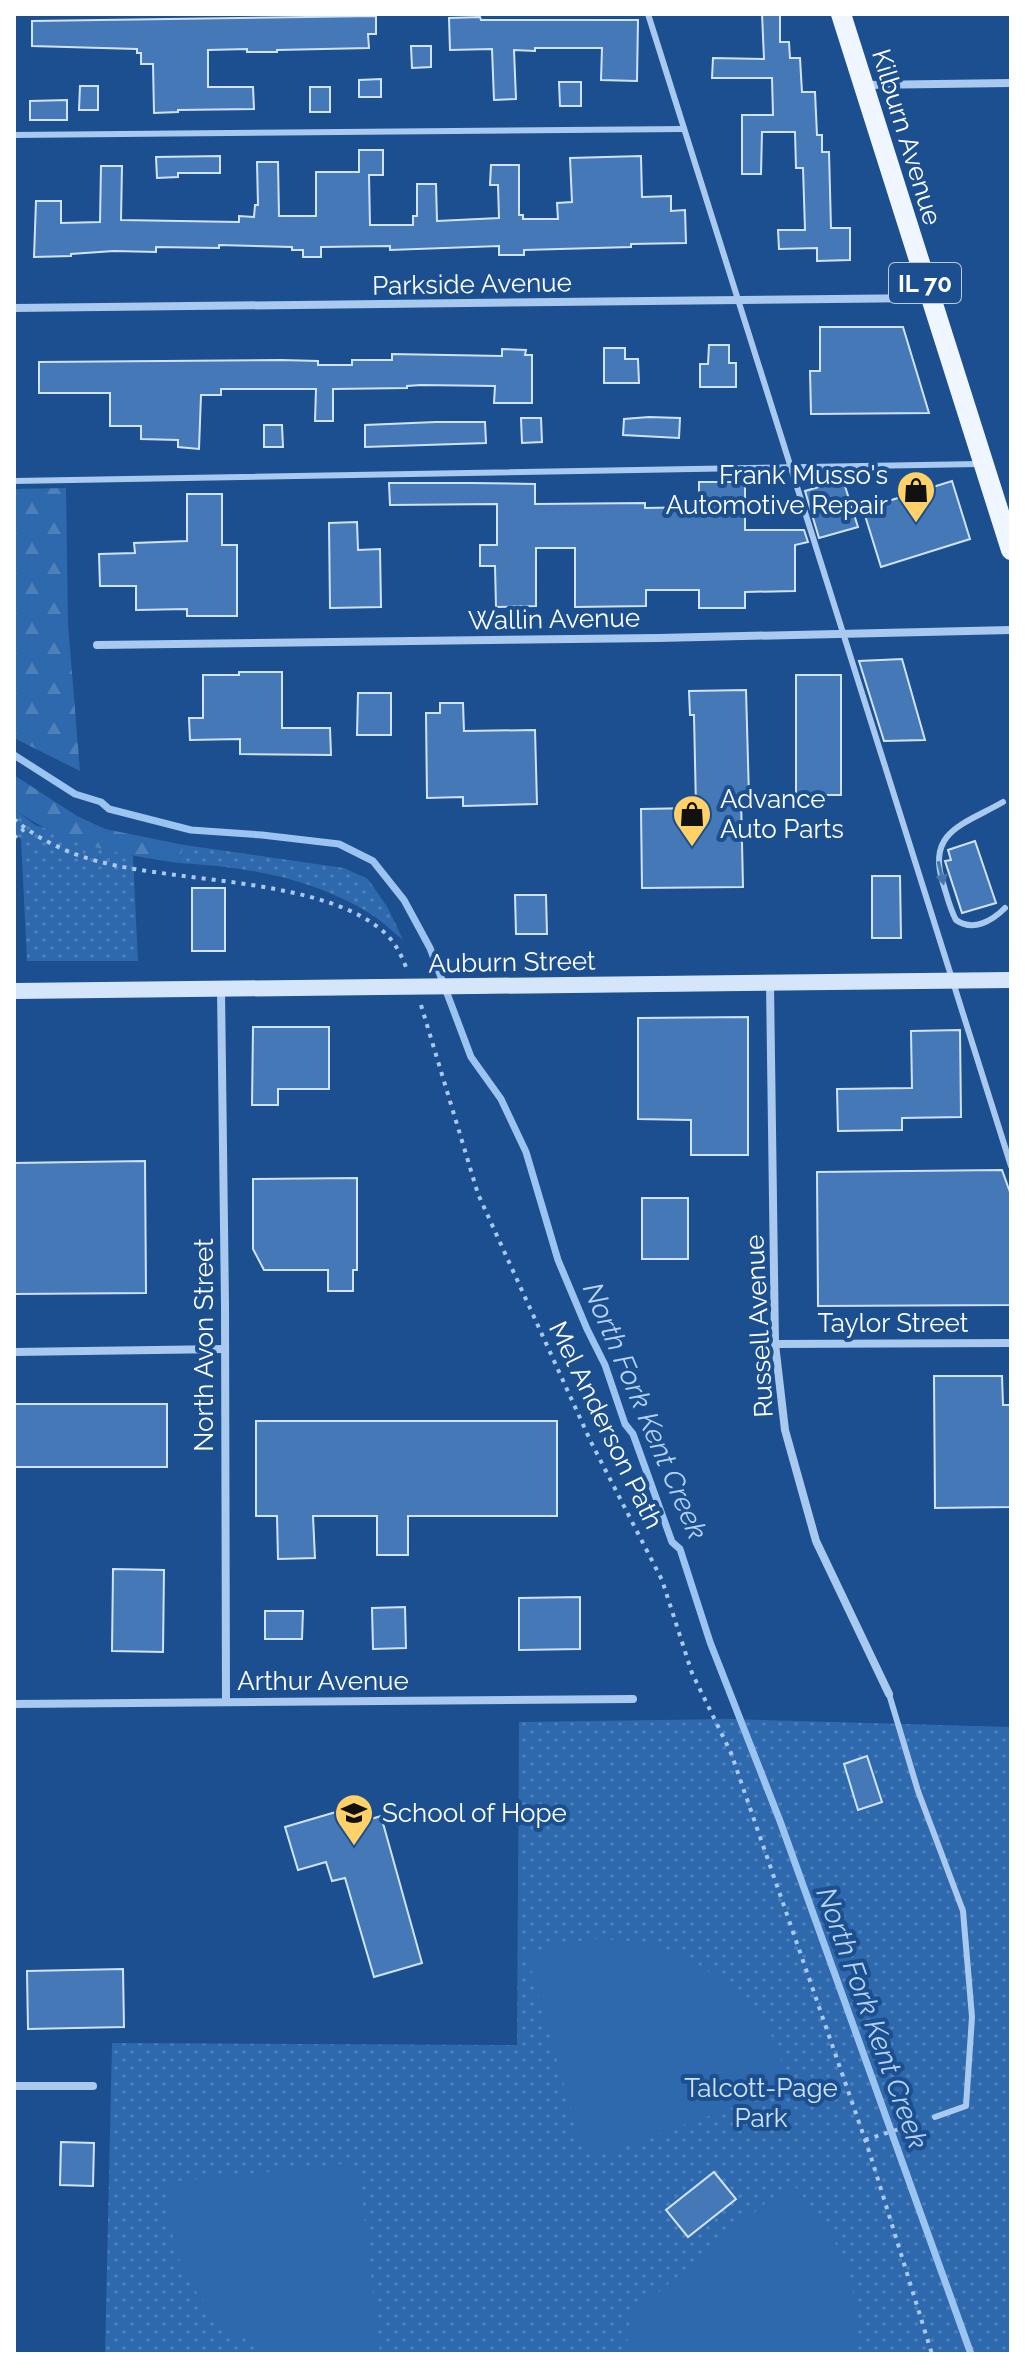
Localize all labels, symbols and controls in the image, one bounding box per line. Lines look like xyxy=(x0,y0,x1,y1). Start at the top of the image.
street label: Kilburn Avenue xyxy=(866,45,948,229)
road number: IL 70 xyxy=(889,263,961,303)
street label: Parkside Avenue xyxy=(372,267,572,301)
place label: Frank Musso's Automotive Repair xyxy=(666,460,888,520)
shop icon: Frank Musso's Automotive Repair xyxy=(895,469,937,524)
street label: Wallin Avenue xyxy=(468,603,640,635)
place label: Advance Auto Parts xyxy=(720,784,844,844)
shop icon: Advance Auto Parts xyxy=(671,793,713,848)
one-way arrow xyxy=(935,861,948,886)
street label: Auburn Street xyxy=(428,946,596,978)
street label: Russell Avenue xyxy=(739,1234,779,1418)
street label: North Avon Street xyxy=(189,1238,219,1452)
water label: North Fork Kent Creek xyxy=(576,1278,714,1544)
street label: Taylor Street xyxy=(818,1308,969,1338)
street label: Mel Anderson Path xyxy=(543,1316,669,1534)
street label: Arthur Avenue xyxy=(237,1666,409,1696)
school or university icon: School of Hope xyxy=(333,1792,375,1847)
place label: School of Hope xyxy=(382,1798,567,1828)
water label: North Fork Kent Creek xyxy=(809,1883,935,2153)
park label: Talcott-Page Park xyxy=(684,2073,838,2133)

